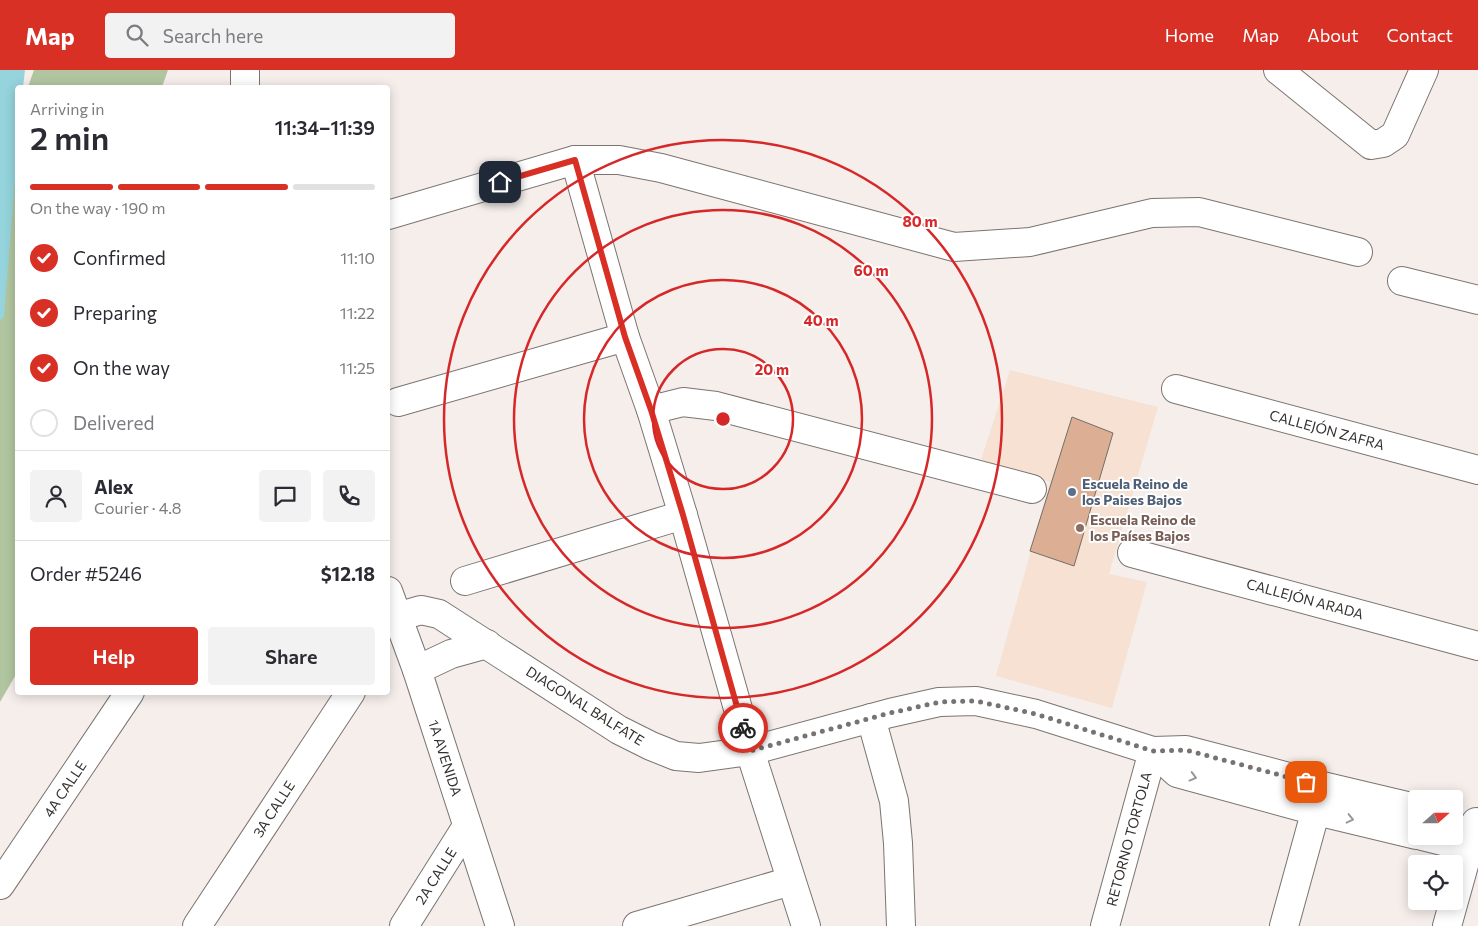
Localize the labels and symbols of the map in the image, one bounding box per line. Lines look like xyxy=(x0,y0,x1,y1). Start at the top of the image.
pin xyxy=(479,161,521,203)
text: 80 m xyxy=(902,212,938,230)
text: 60 m xyxy=(853,261,889,279)
text: 40 m xyxy=(803,311,839,329)
text: 20 m xyxy=(755,360,789,378)
street label: CALLEJÓN ZAFRA xyxy=(1268,406,1387,453)
centre of rings xyxy=(714,410,732,428)
place label: Escuela Reino de los Paises Bajos xyxy=(1082,475,1188,508)
marker: Escuela Reino de los Paises Bajos xyxy=(1066,486,1078,498)
place label: Escuela Reino de los Países Bajos xyxy=(1090,511,1196,544)
marker: Escuela Reino de los Países Bajos xyxy=(1074,522,1086,534)
street label: CALLEJÓN ARADA xyxy=(1245,575,1366,622)
street label: DIAGONAL BALFATE xyxy=(523,662,647,749)
courier xyxy=(718,703,768,753)
street label: 1A AVENIDA xyxy=(425,718,466,798)
street label: 4A CALLE xyxy=(40,757,90,820)
pin xyxy=(1285,761,1327,803)
street label: RETORNO TORTOLA xyxy=(1102,769,1155,908)
one-way arrow xyxy=(1188,772,1196,782)
street label: 3A CALLE xyxy=(249,777,298,840)
north arrow xyxy=(1408,790,1462,845)
one-way arrow xyxy=(1345,813,1354,824)
street label: 2A CALLE xyxy=(411,844,460,907)

